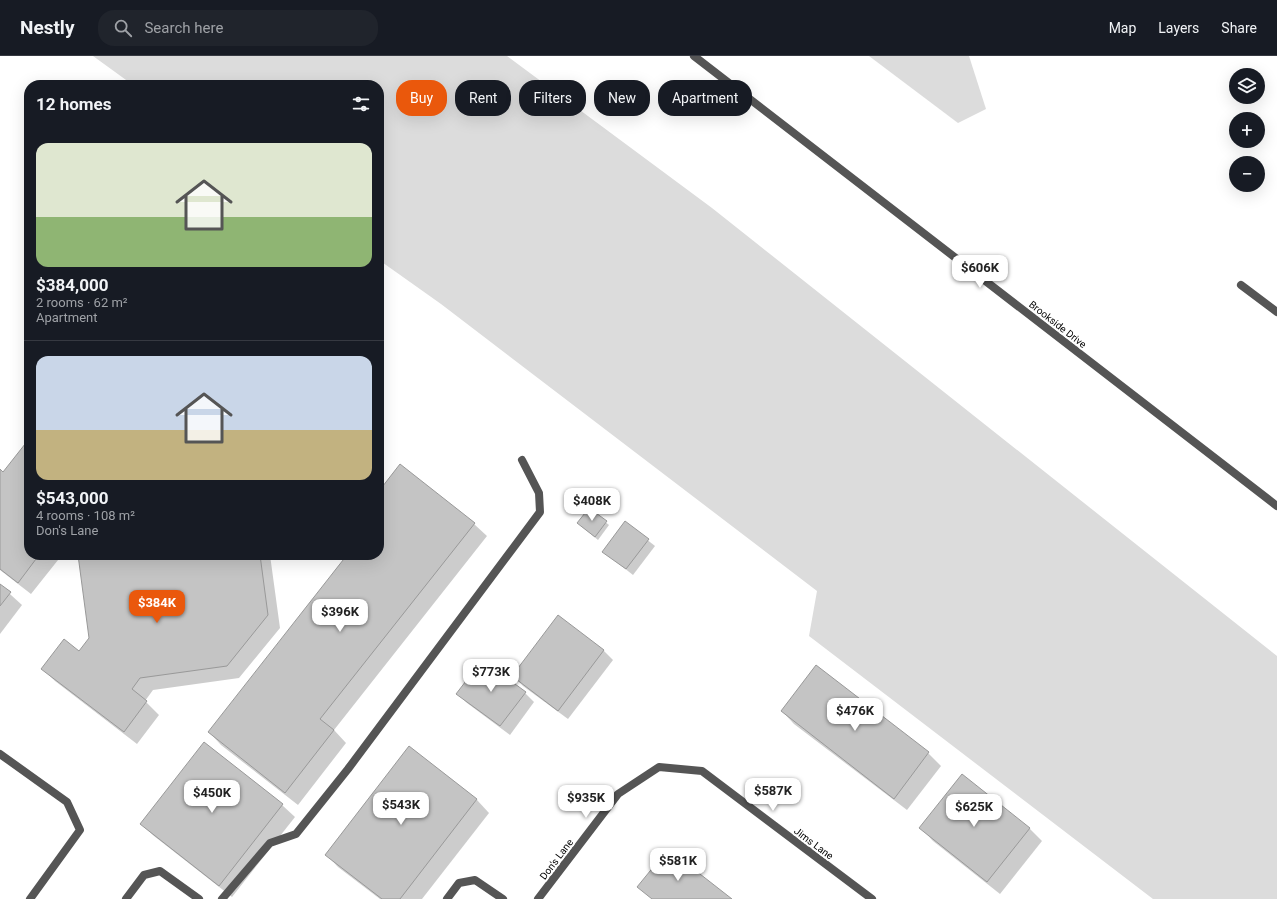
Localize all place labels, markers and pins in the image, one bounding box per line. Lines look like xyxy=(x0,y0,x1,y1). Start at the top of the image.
pin: $606K xyxy=(952,255,1008,289)
pin: $408K xyxy=(564,488,620,522)
pin: $384K xyxy=(129,590,185,624)
pin: $396K xyxy=(312,599,368,633)
pin: $773K xyxy=(463,659,519,693)
pin: $476K xyxy=(827,698,883,732)
pin: $587K xyxy=(745,778,801,812)
pin: $450K xyxy=(184,780,240,814)
pin: $935K xyxy=(558,785,614,819)
pin: $543K xyxy=(373,792,429,826)
pin: $625K xyxy=(946,794,1002,828)
pin: $581K xyxy=(650,848,706,882)

